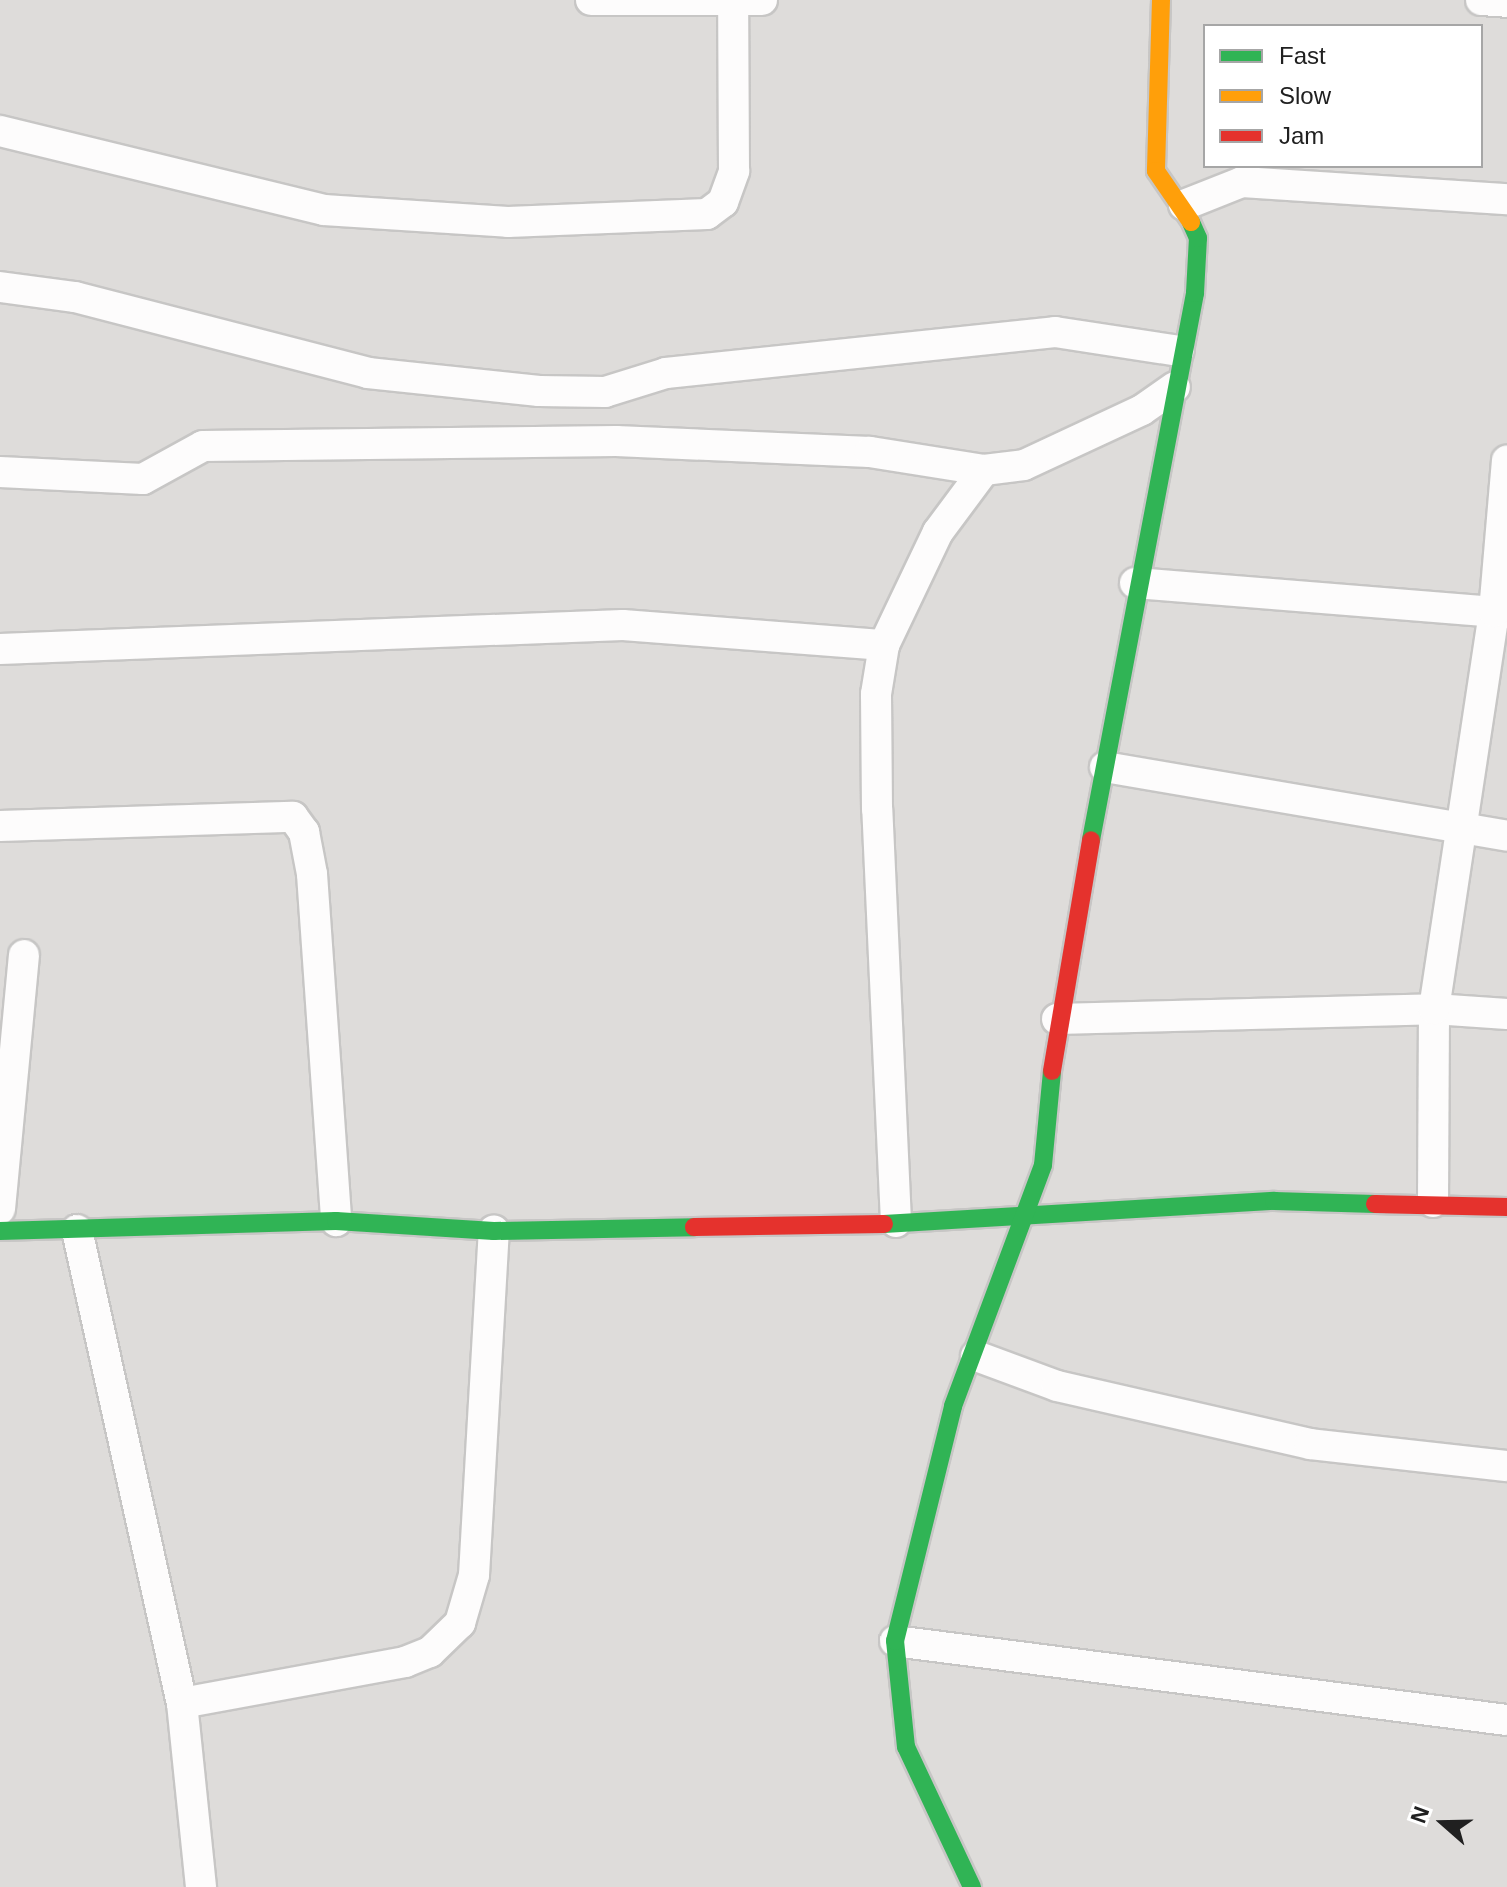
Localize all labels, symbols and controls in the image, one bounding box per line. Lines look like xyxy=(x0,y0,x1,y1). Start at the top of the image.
legend xyxy=(1203,24,1483,168)
text: Fast xyxy=(1279,42,1326,69)
text: Slow xyxy=(1279,82,1331,109)
text: Jam xyxy=(1279,122,1324,149)
north arrow xyxy=(1403,1783,1483,1863)
text: N xyxy=(1406,1803,1434,1826)

